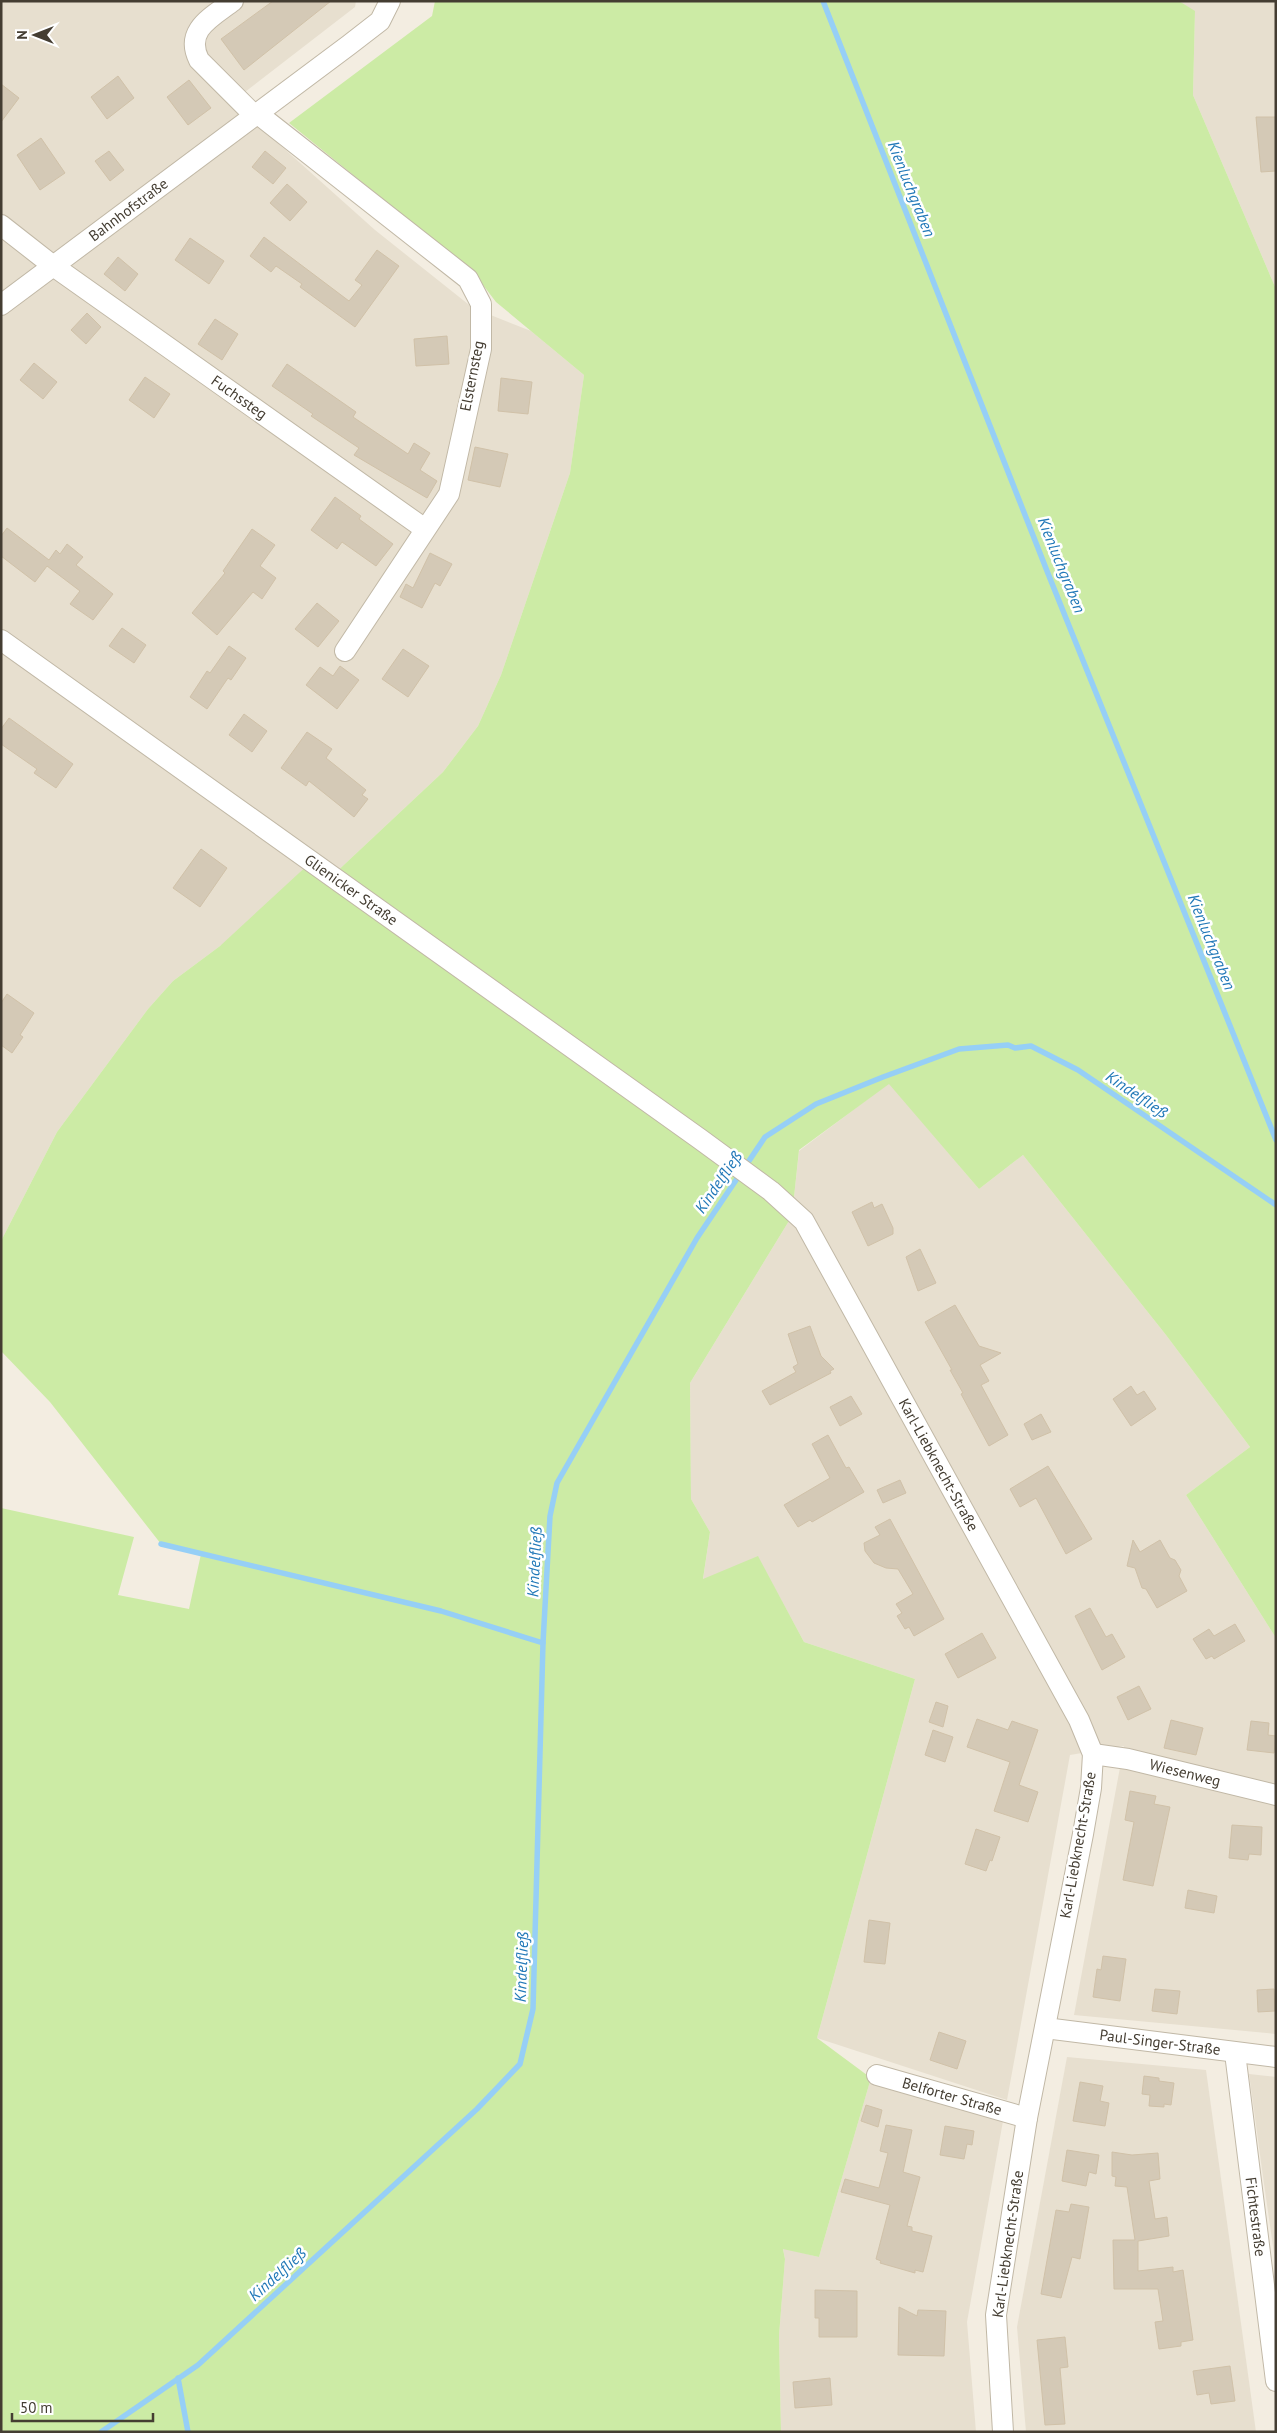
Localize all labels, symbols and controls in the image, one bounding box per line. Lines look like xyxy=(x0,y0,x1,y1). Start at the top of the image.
north arrow xyxy=(10,10,60,60)
text: N xyxy=(13,30,31,40)
water label: Kienluchgraben xyxy=(884,138,940,240)
street label: Bahnhofstraße xyxy=(85,174,171,245)
street label: Elsternsteg xyxy=(455,339,488,413)
street label: Fuchssteg xyxy=(208,371,271,423)
water label: Kienluchgraben xyxy=(1034,514,1090,616)
street label: Glienicker Straße xyxy=(301,850,402,929)
water label: Kienluchgraben xyxy=(1184,891,1240,993)
water label: Kindelfließ xyxy=(1102,1066,1172,1122)
water label: Kindelfließ xyxy=(690,1147,746,1217)
street label: Karl-Liebknecht-Straße xyxy=(895,1395,983,1534)
water label: Kindelfließ xyxy=(522,1526,546,1598)
street label: Wiesenweg xyxy=(1148,1755,1223,1790)
street label: Karl-Liebknecht-Straße xyxy=(1055,1770,1100,1920)
water label: Kindelfließ xyxy=(510,1931,532,2003)
street label: Paul-Singer-Straße xyxy=(1099,2025,1222,2059)
street label: Belforter Straße xyxy=(900,2073,1004,2119)
street label: Karl-Liebknecht-Straße xyxy=(988,2169,1027,2319)
street label: Fichtestraße xyxy=(1242,2176,1270,2257)
water label: Kindelfließ xyxy=(244,2243,310,2305)
scale bar xyxy=(12,2390,154,2422)
text: 50 m xyxy=(20,2398,53,2417)

